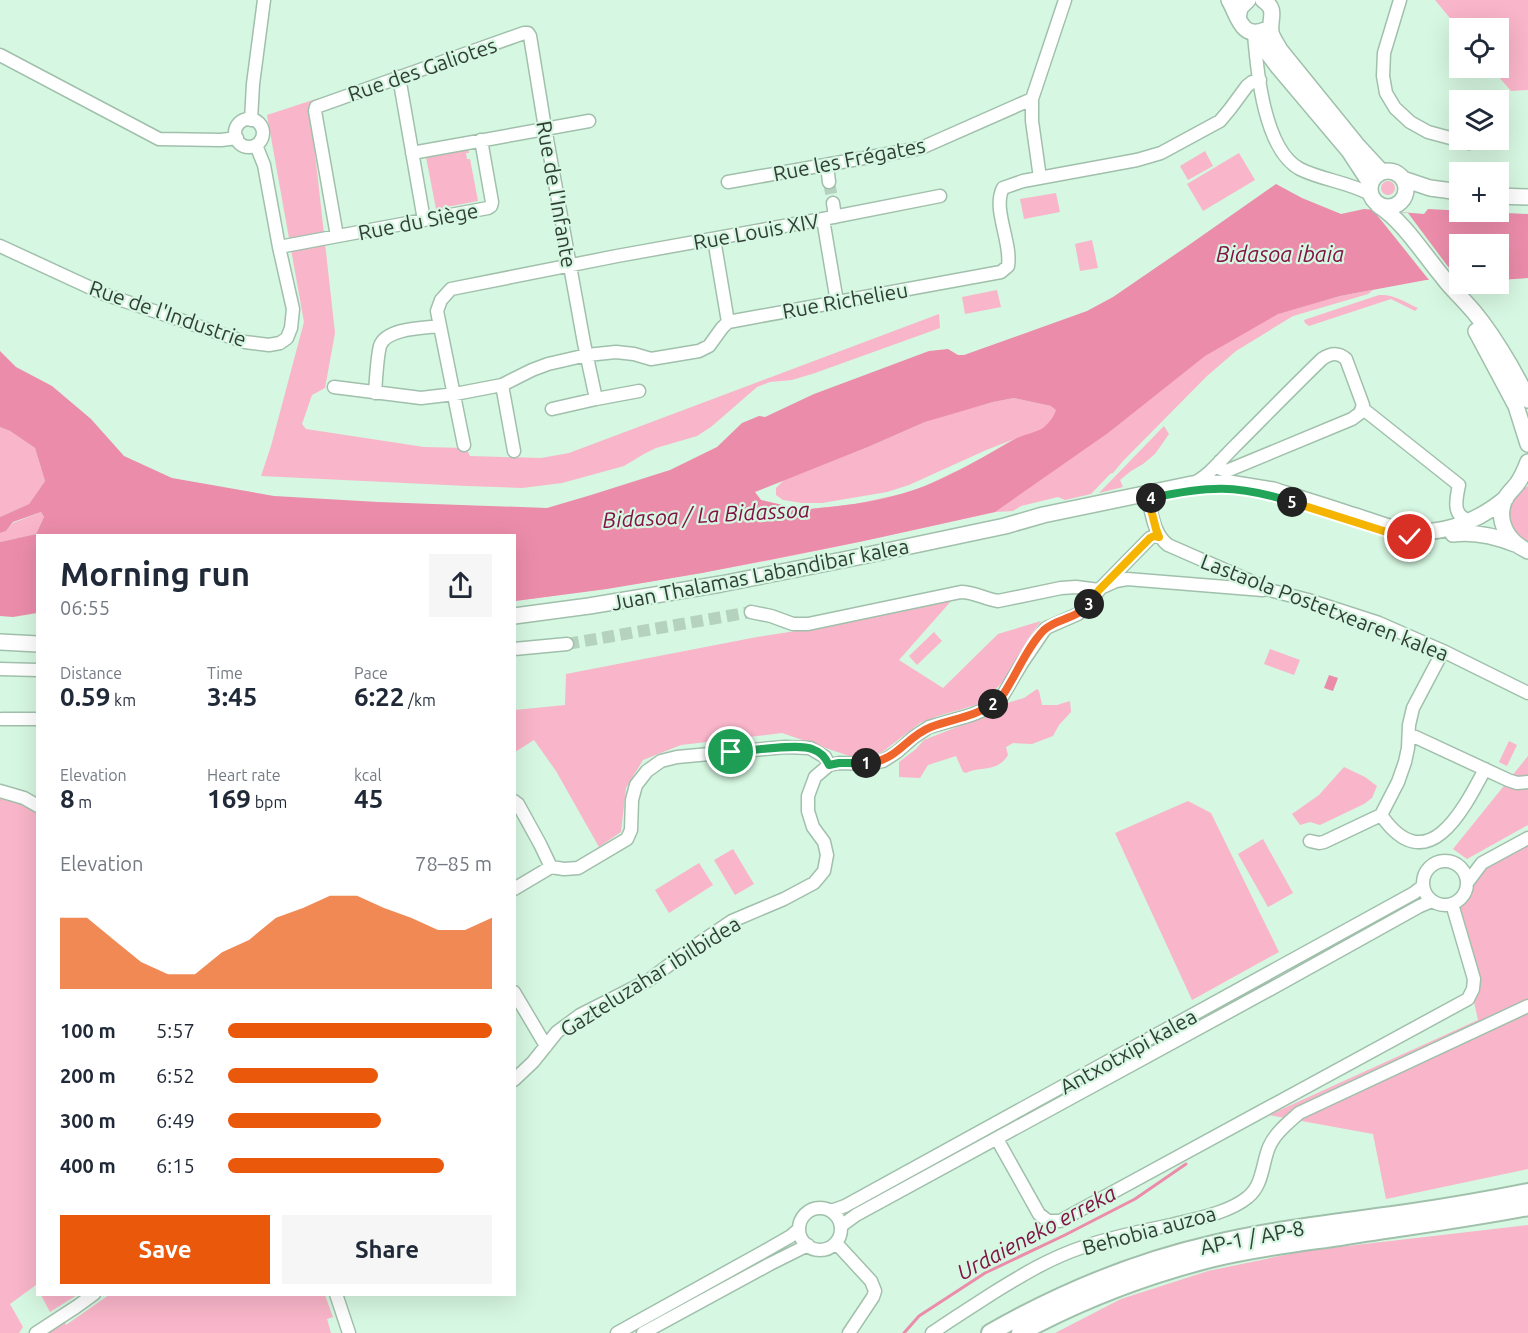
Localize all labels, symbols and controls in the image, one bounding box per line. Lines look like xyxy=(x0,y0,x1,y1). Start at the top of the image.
map controls xyxy=(1449,18,1509,294)
button: locate xyxy=(1449,18,1509,78)
street label: Rue des Galiotes xyxy=(344,32,500,106)
button: layers xyxy=(1449,90,1509,150)
street label: Rue de l'Infante xyxy=(532,119,582,269)
street label: Rue les Frégates xyxy=(771,132,927,186)
button: + xyxy=(1449,162,1509,222)
street label: Rue du Siège xyxy=(356,198,480,244)
street label: Rue Louis XIV xyxy=(691,208,821,254)
button: − xyxy=(1449,234,1509,294)
water label: Bidasoa ibaia xyxy=(1216,241,1344,266)
street label: Rue de l'Industrie xyxy=(86,275,250,351)
street label: Rue Richelieu xyxy=(780,277,910,323)
pin: 4 xyxy=(1136,483,1166,513)
pin: 5 xyxy=(1277,487,1307,517)
text: 4 xyxy=(1146,489,1156,507)
text: 5 xyxy=(1287,493,1297,511)
water label: Bidasoa / La Bidassoa xyxy=(602,496,810,532)
pin xyxy=(1384,511,1435,562)
icon: check xyxy=(1393,520,1426,553)
street label: Juan Thalamas Labandibar kalea xyxy=(609,533,911,615)
street label: Lastaola Postetxearen kalea xyxy=(1198,549,1452,665)
button: share xyxy=(429,554,492,617)
text: Morning run xyxy=(60,555,250,592)
pin: 3 xyxy=(1074,589,1104,619)
text: 3 xyxy=(1084,595,1094,613)
text: 06:55 xyxy=(60,596,110,619)
text: Distance xyxy=(60,664,122,682)
text: Time xyxy=(207,664,243,682)
text: Pace xyxy=(354,664,388,682)
text: 0.59 xyxy=(60,682,110,711)
text: 3:45 xyxy=(207,682,257,711)
text: 6:22 xyxy=(354,682,404,711)
pin: 2 xyxy=(978,689,1008,719)
text: km xyxy=(110,691,136,709)
text: /km xyxy=(404,691,436,709)
text: 2 xyxy=(988,695,998,713)
pin xyxy=(705,726,756,777)
icon: arrive xyxy=(714,735,747,768)
pin: 1 xyxy=(851,748,881,778)
text: 1 xyxy=(861,754,871,772)
text: Elevation xyxy=(60,766,127,784)
text: Heart rate xyxy=(207,766,281,784)
text: kcal xyxy=(354,766,382,784)
text: 8 xyxy=(60,784,75,813)
text: 169 xyxy=(207,784,251,813)
text: 45 xyxy=(354,784,383,813)
text: m xyxy=(75,793,92,811)
text: bpm xyxy=(251,793,287,811)
text: Elevation xyxy=(60,852,143,875)
text: 78–85 m xyxy=(415,852,492,875)
street label: Gazteluzahar ibilbidea xyxy=(556,911,744,1041)
street label: Antxotxipi kalea xyxy=(1055,1003,1201,1099)
text: 100 m xyxy=(60,1019,116,1042)
text: 5:57 xyxy=(156,1019,195,1042)
text: 200 m xyxy=(60,1064,116,1087)
text: 6:52 xyxy=(156,1064,195,1087)
text: 300 m xyxy=(60,1109,116,1132)
text: 6:49 xyxy=(156,1109,195,1132)
text: 400 m xyxy=(60,1154,116,1177)
text: 6:15 xyxy=(156,1154,195,1177)
water label: Urdaieneko erreka xyxy=(952,1179,1120,1284)
street label: Behobia auzoa xyxy=(1079,1201,1219,1259)
button: Save xyxy=(60,1215,270,1284)
button: Share xyxy=(282,1215,492,1284)
street label: AP-1 / AP-8 xyxy=(1198,1215,1306,1259)

